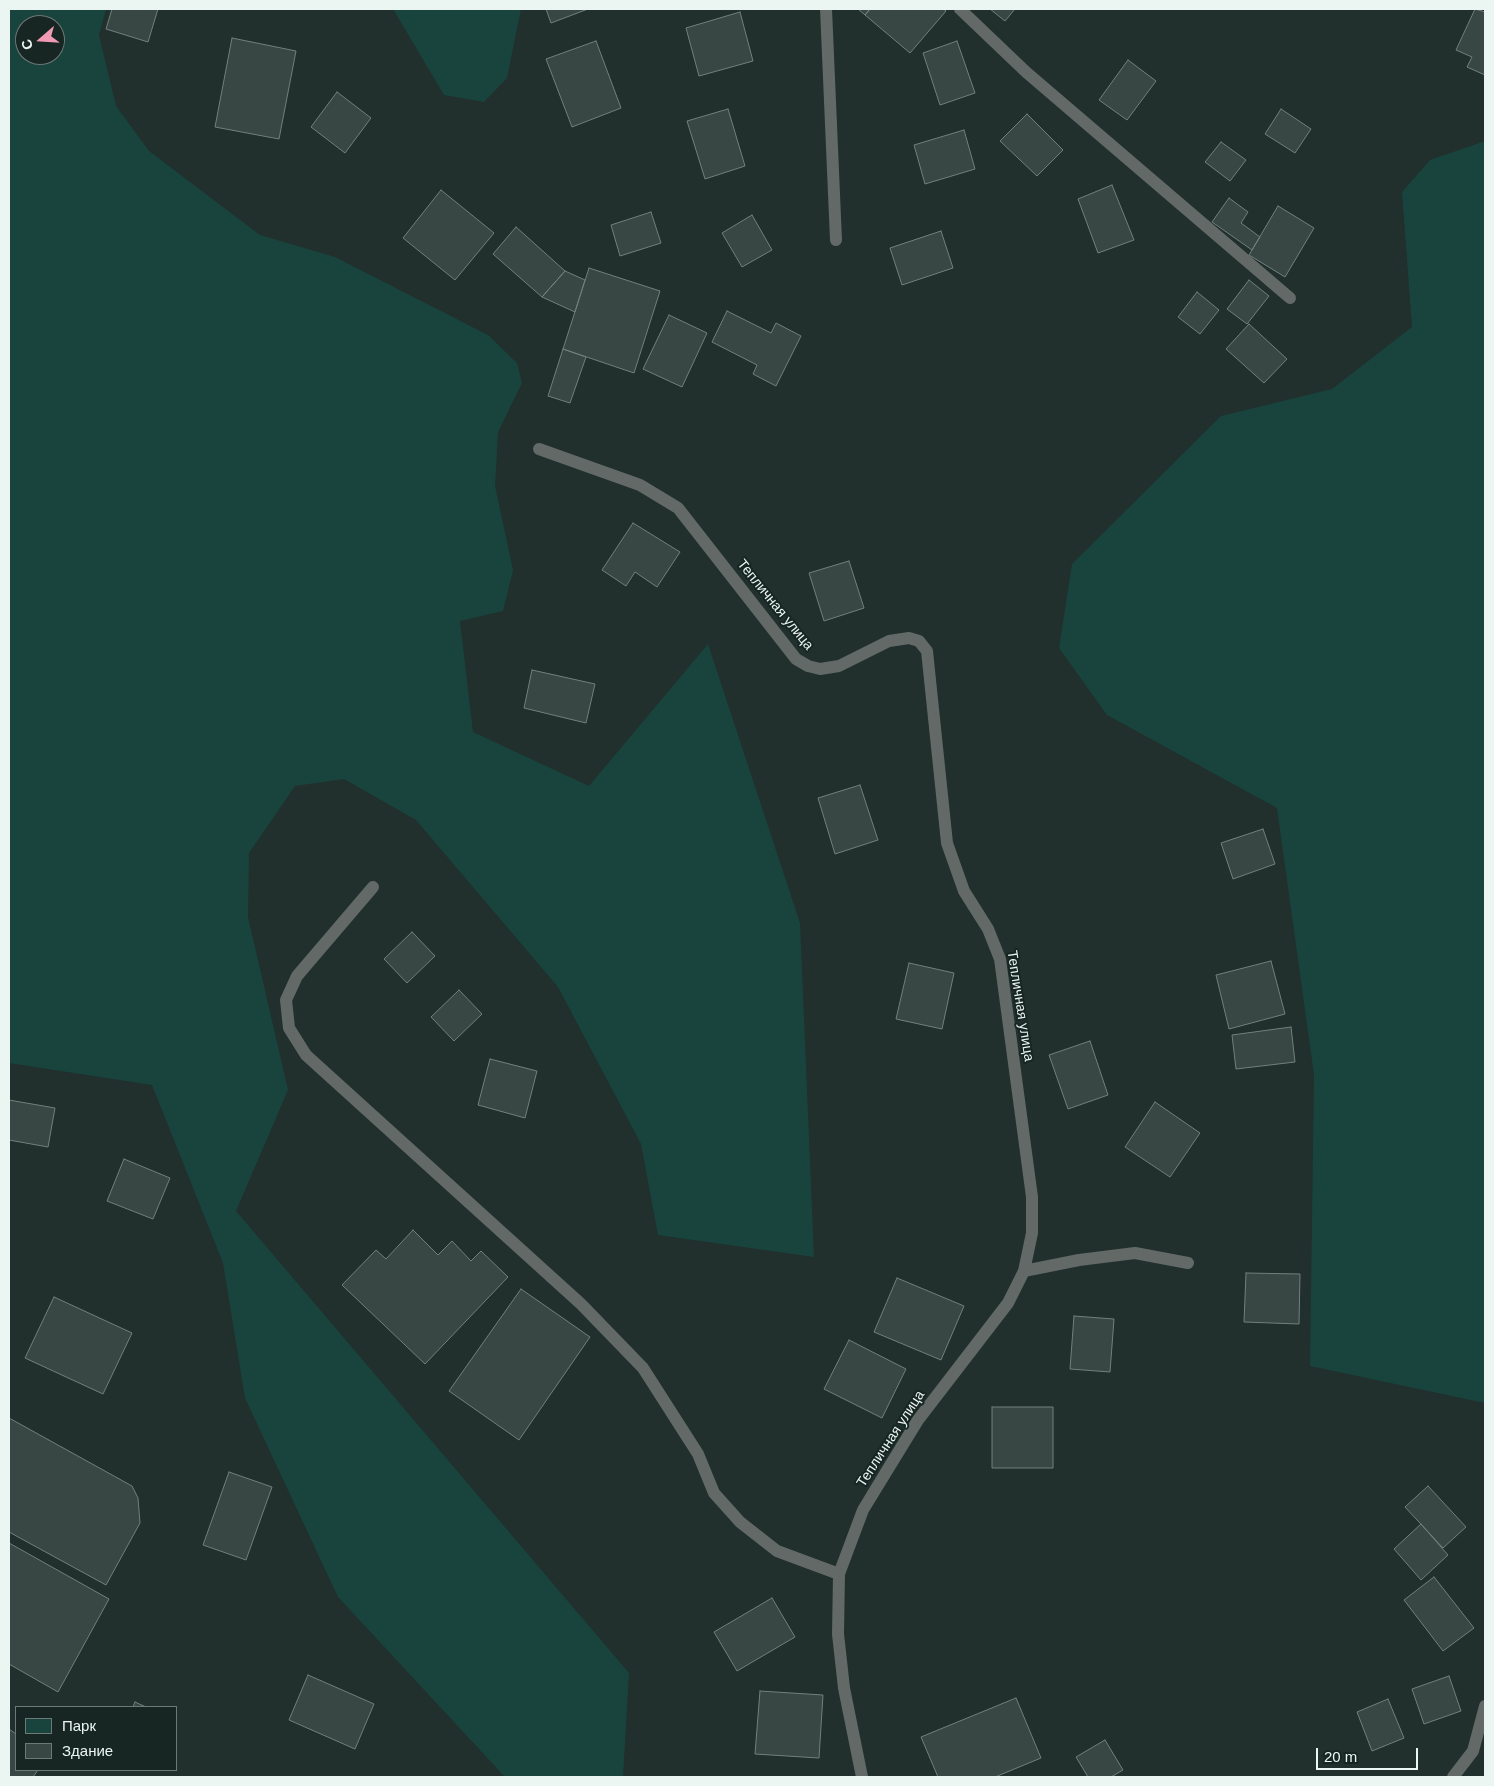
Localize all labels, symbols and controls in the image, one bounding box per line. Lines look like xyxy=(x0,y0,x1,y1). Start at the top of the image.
north arrow xyxy=(15,15,65,65)
text: С xyxy=(18,37,36,52)
street label: Тепличная улица xyxy=(733,556,817,654)
street label: Тепличная улица xyxy=(1003,949,1037,1063)
street label: Тепличная улица xyxy=(853,1388,929,1490)
legend xyxy=(15,1706,178,1771)
text: Парк xyxy=(62,1717,96,1734)
scale bar xyxy=(1319,1738,1422,1770)
text: Здание xyxy=(62,1742,113,1759)
text: 20 m xyxy=(1324,1748,1357,1765)

